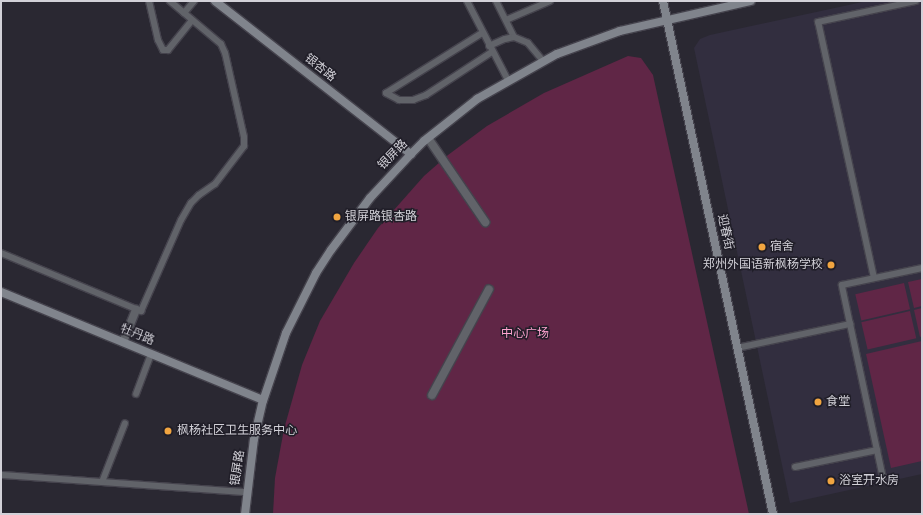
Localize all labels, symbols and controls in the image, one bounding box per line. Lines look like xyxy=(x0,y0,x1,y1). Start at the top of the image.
street label: 银杏路 xyxy=(301,51,339,85)
street label: 银屏路 xyxy=(375,137,411,173)
place label: 银屏路银杏路 xyxy=(345,210,417,224)
marker: 银屏路银杏路 xyxy=(332,212,342,222)
street label: 迎春街 xyxy=(714,213,736,251)
place label: 宿舍 xyxy=(770,240,794,254)
marker: 宿舍 xyxy=(757,242,767,252)
place label: 郑州外国语新枫杨学校 xyxy=(703,258,823,272)
marker: 郑州外国语新枫杨学校 xyxy=(826,260,836,270)
street label: 牡丹路 xyxy=(118,322,156,348)
park label: 中心广场 xyxy=(501,327,549,341)
place label: 食堂 xyxy=(826,395,850,409)
marker: 食堂 xyxy=(813,397,823,407)
place label: 枫杨社区卫生服务中心 xyxy=(177,424,297,438)
marker: 枫杨社区卫生服务中心 xyxy=(162,425,174,437)
street label: 银屏路 xyxy=(228,449,248,487)
place label: 浴室开水房 xyxy=(839,474,899,488)
marker: 浴室开水房 xyxy=(826,476,836,486)

